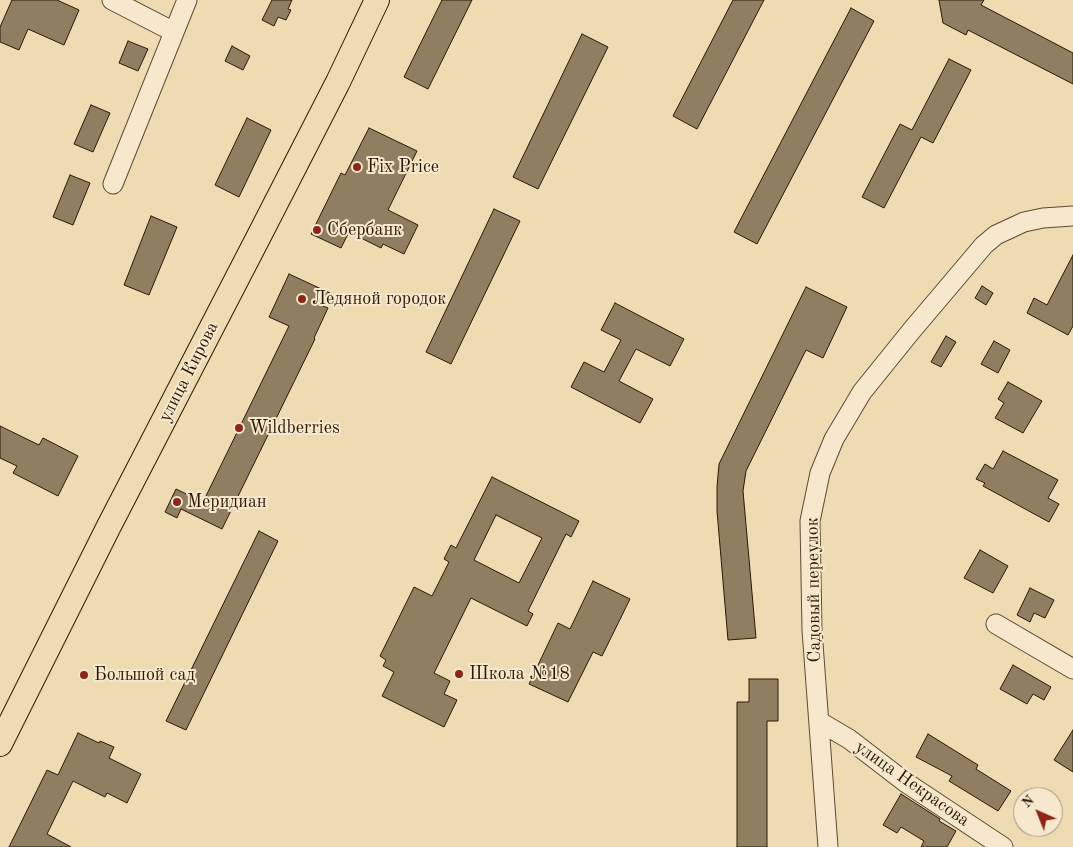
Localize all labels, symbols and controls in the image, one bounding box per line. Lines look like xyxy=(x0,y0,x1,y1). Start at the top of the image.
place label: Fix Price xyxy=(367,156,439,178)
marker: Fix Price xyxy=(351,161,363,173)
place label: Сбербанк xyxy=(327,219,402,241)
marker: Сбербанк xyxy=(311,224,323,236)
place label: Ледяной городок xyxy=(312,288,446,310)
marker: Ледяной городок xyxy=(296,293,308,305)
street label: улица Кирова xyxy=(154,318,224,426)
place label: Wildberries xyxy=(249,417,340,439)
marker: Wildberries xyxy=(233,422,245,434)
place label: Меридиан xyxy=(187,491,267,513)
marker: Меридиан xyxy=(171,496,183,508)
street label: Садовый переулок xyxy=(802,517,826,663)
place label: Школа №18 xyxy=(469,663,570,685)
place label: Большой сад xyxy=(94,664,195,686)
marker: Школа №18 xyxy=(453,668,465,680)
marker: Большой сад xyxy=(78,669,90,681)
street label: улица Некрасова xyxy=(850,736,974,832)
north arrow xyxy=(1013,787,1063,837)
text: N xyxy=(1020,793,1037,811)

